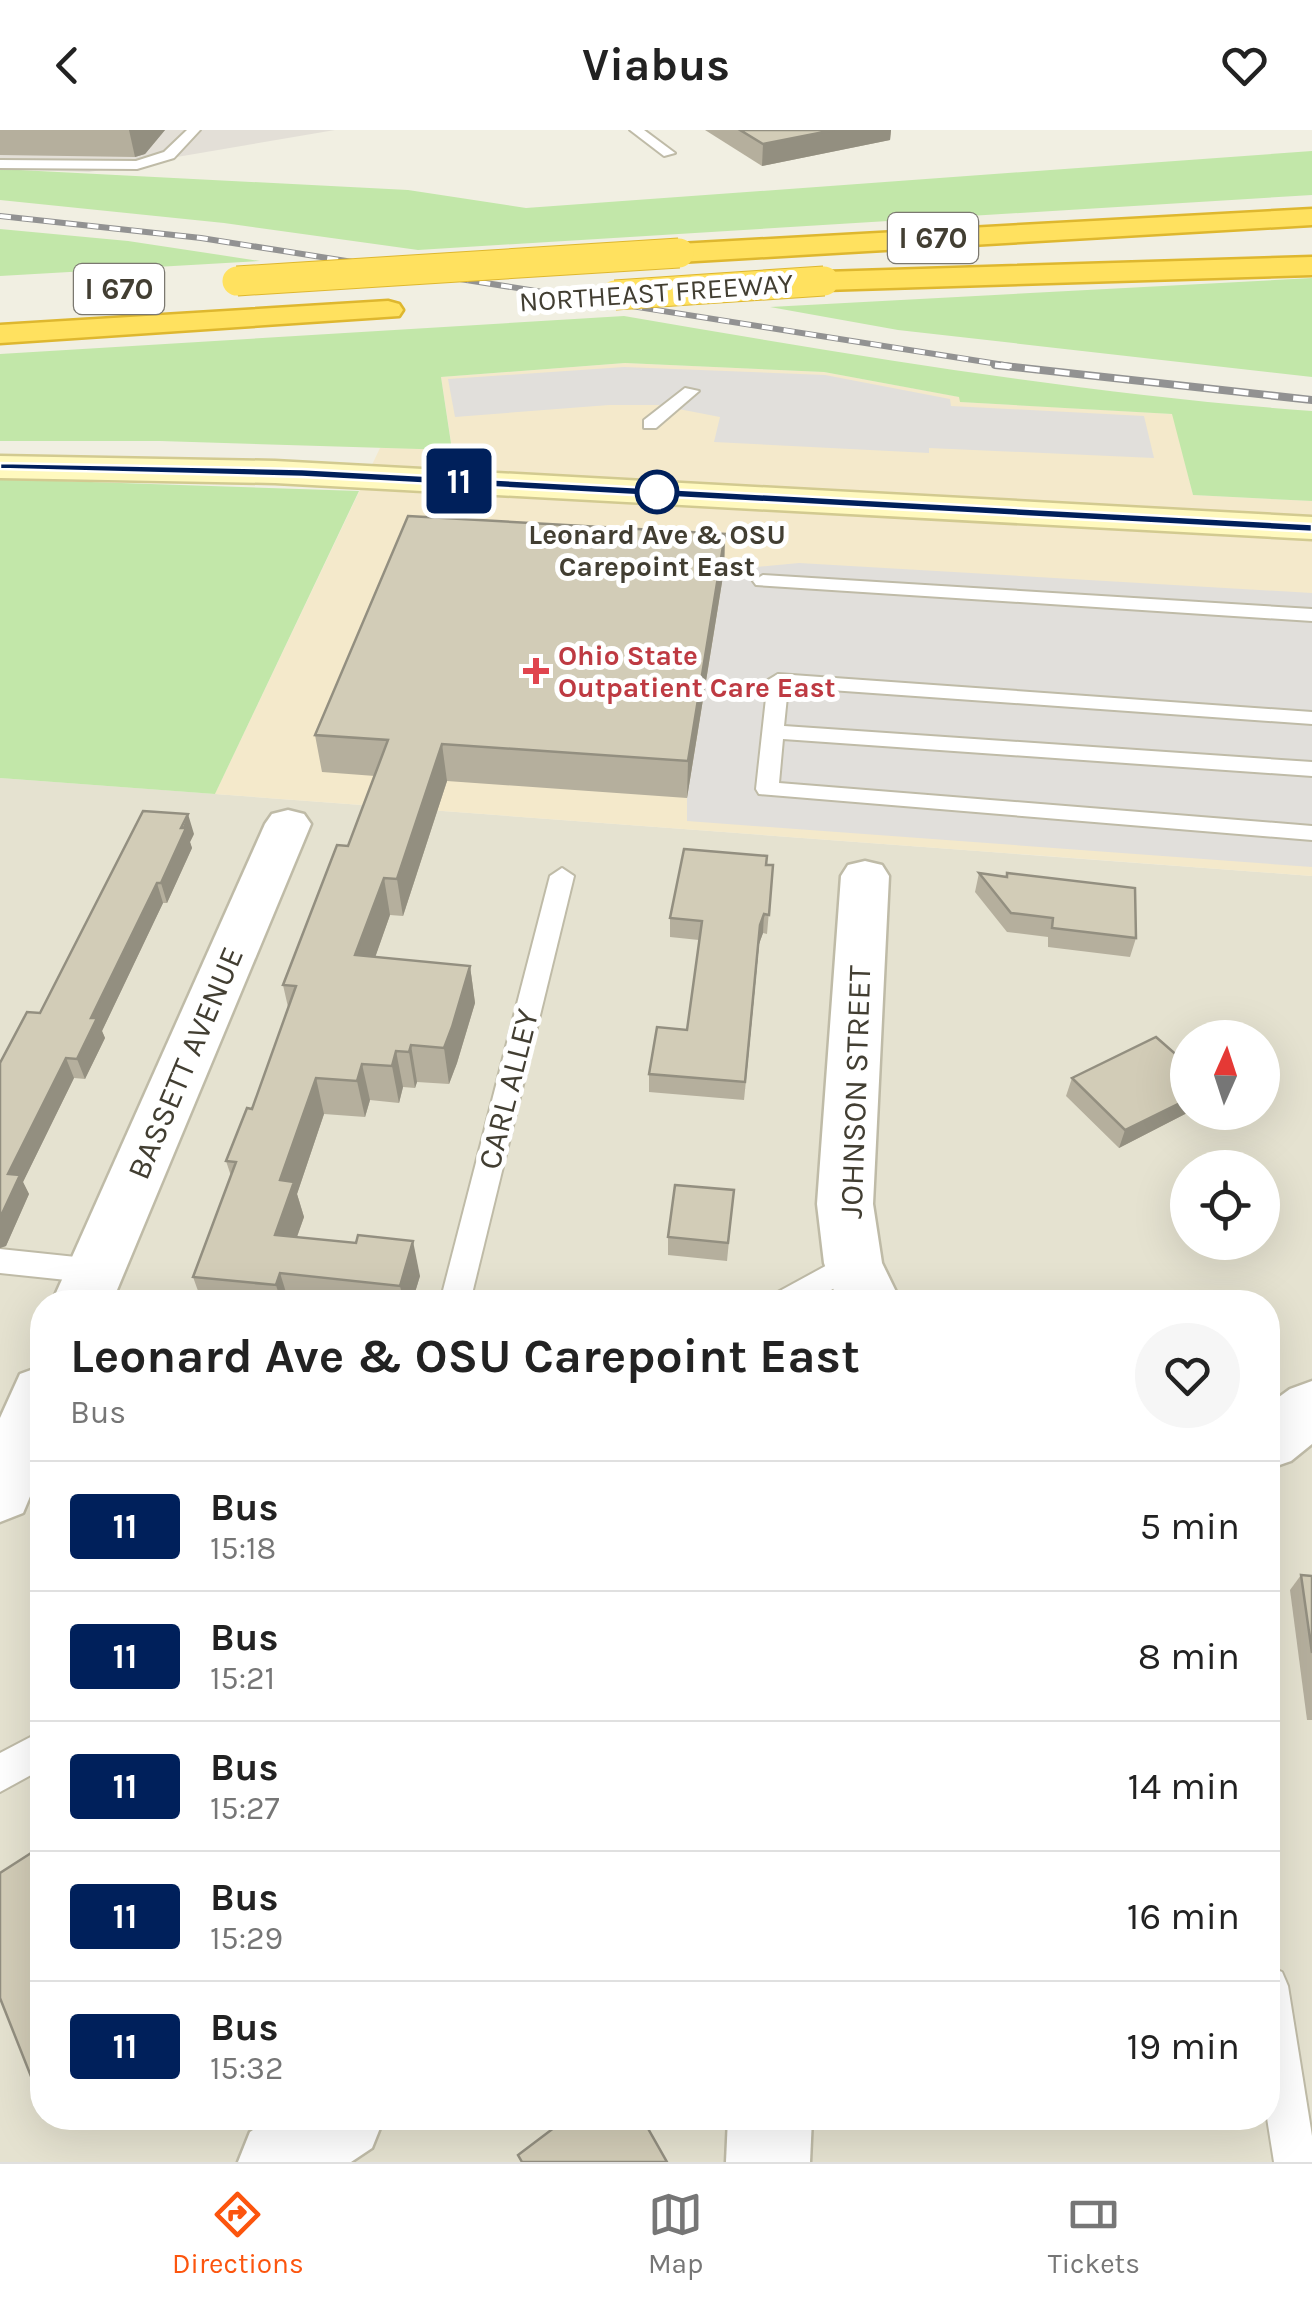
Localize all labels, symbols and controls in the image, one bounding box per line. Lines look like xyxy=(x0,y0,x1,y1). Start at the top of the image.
icon: back xyxy=(40,38,95,93)
icon: heart xyxy=(1217,38,1272,93)
text: Viabus xyxy=(582,39,730,91)
road number: I 670 xyxy=(888,213,978,263)
road number: I 670 xyxy=(74,264,164,314)
street label: NORTHEAST FREEWAY xyxy=(518,266,795,319)
line badge: 11 xyxy=(414,448,504,514)
text: 11 xyxy=(447,461,471,502)
marker: Leonard Ave & OSU Carepoint East xyxy=(636,471,678,513)
place label: Leonard Ave & OSU Carepoint East xyxy=(528,518,786,583)
place label: Ohio State Outpatient Care East xyxy=(558,639,835,704)
marker: Ohio State Outpatient Care East xyxy=(523,658,549,684)
street label: BASSETT AVENUE xyxy=(120,941,251,1185)
street label: JOHNSON STREET xyxy=(833,965,878,1219)
street label: CARL ALLEY xyxy=(471,1005,546,1173)
north arrow xyxy=(1170,1020,1280,1130)
map controls xyxy=(1170,1020,1280,1260)
button: locate xyxy=(1170,1150,1280,1260)
button: heart xyxy=(1135,1323,1240,1428)
text: Leonard Ave & OSU Carepoint East xyxy=(70,1328,860,1384)
text: Bus xyxy=(70,1394,126,1431)
text: Bus xyxy=(210,1485,279,1530)
text: 5 min xyxy=(1140,1504,1240,1549)
text: 11 xyxy=(113,1506,137,1547)
text: 15:18 xyxy=(210,1530,276,1567)
text: Bus xyxy=(210,1615,279,1660)
text: 8 min xyxy=(1138,1634,1240,1679)
text: 11 xyxy=(113,1636,137,1677)
text: 15:21 xyxy=(210,1660,275,1697)
text: Bus xyxy=(210,1745,279,1790)
text: 14 min xyxy=(1127,1764,1240,1809)
text: 11 xyxy=(113,1766,137,1807)
text: 15:27 xyxy=(210,1790,280,1827)
text: Bus xyxy=(210,1875,279,1920)
text: 16 min xyxy=(1127,1894,1240,1939)
text: 11 xyxy=(113,1896,137,1937)
text: 15:29 xyxy=(210,1920,283,1957)
text: Bus xyxy=(210,2005,279,2050)
text: 19 min xyxy=(1127,2024,1240,2069)
text: 11 xyxy=(113,2026,137,2067)
text: 15:32 xyxy=(210,2050,283,2087)
tab: Directions xyxy=(172,2187,304,2280)
tab: Map xyxy=(648,2187,703,2280)
tab: Tickets xyxy=(1048,2187,1140,2280)

